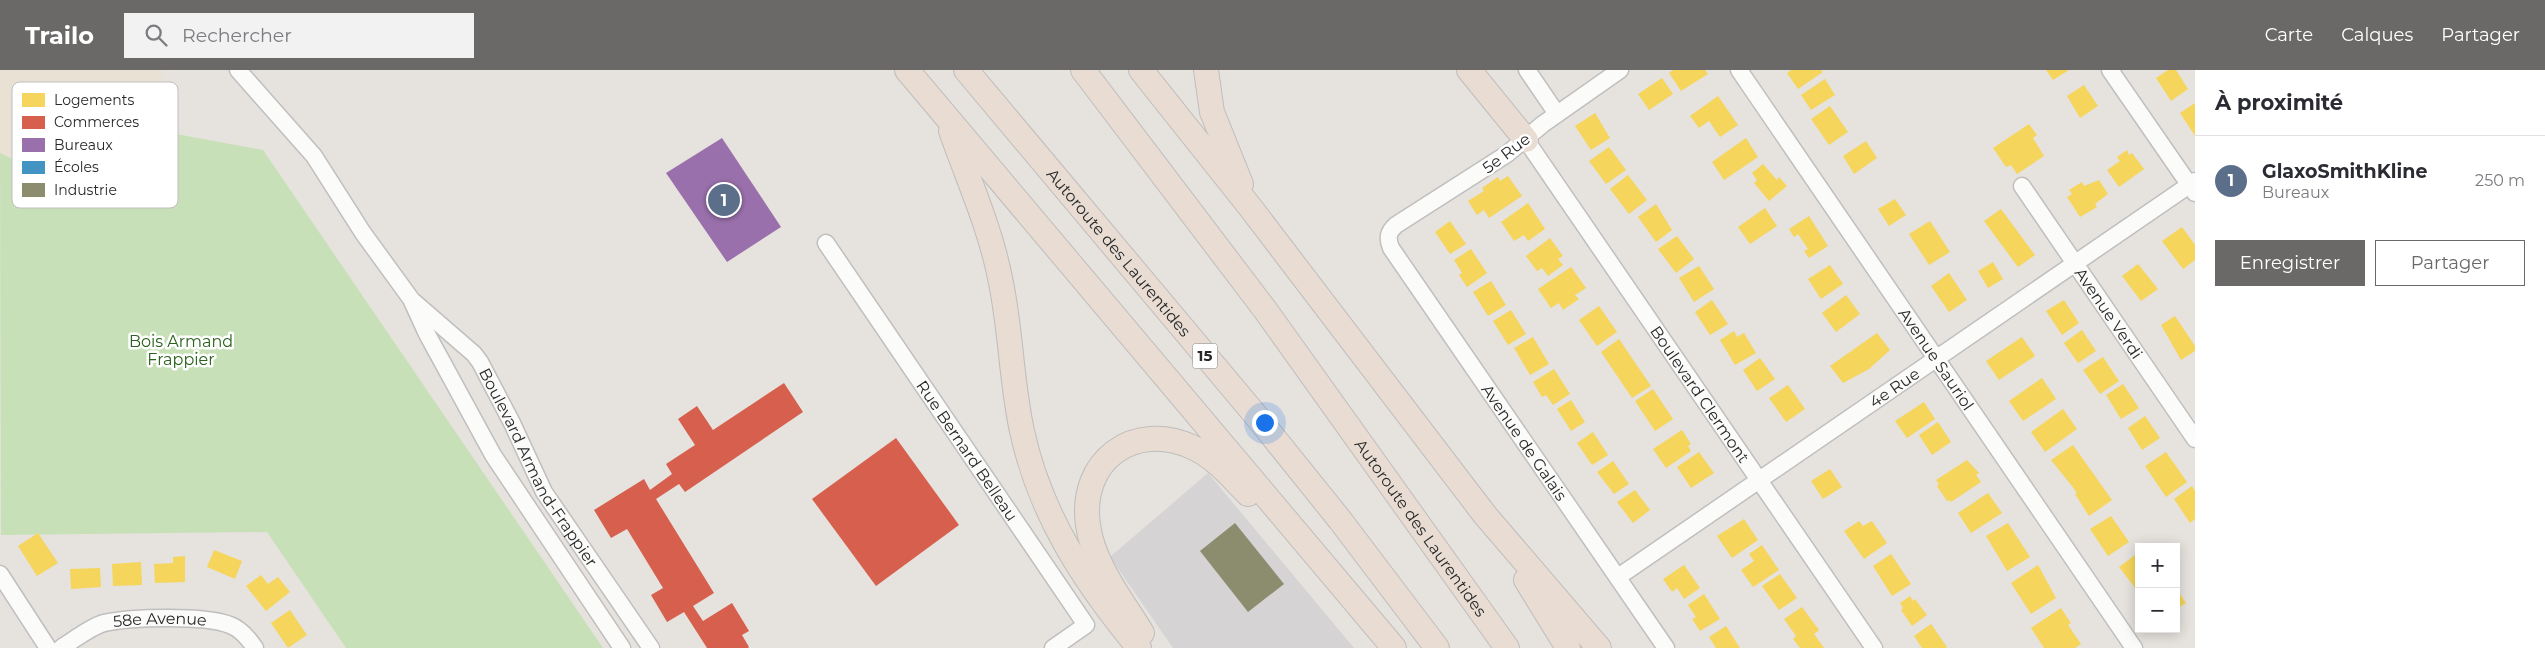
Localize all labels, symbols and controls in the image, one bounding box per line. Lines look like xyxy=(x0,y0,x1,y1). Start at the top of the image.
search box xyxy=(124,13,474,58)
text: Trailo xyxy=(25,21,94,50)
icon: search xyxy=(142,21,170,49)
text: Rechercher xyxy=(182,24,292,47)
text: Carte xyxy=(2265,24,2313,46)
text: Calques xyxy=(2341,24,2413,46)
text: Partager xyxy=(2441,24,2520,46)
legend xyxy=(12,82,178,208)
text: À proximité xyxy=(2215,90,2343,115)
text: Logements xyxy=(54,91,134,109)
text: Commerces xyxy=(54,113,139,131)
street label: 5e Rue xyxy=(1479,129,1534,178)
text: Bureaux xyxy=(54,136,113,154)
text: Écoles xyxy=(54,158,99,176)
text: GlaxoSmithKline xyxy=(2262,160,2427,183)
street label: Autoroute des Laurentides xyxy=(1043,165,1195,341)
text: 1 xyxy=(2228,171,2234,190)
text: 250 m xyxy=(2475,171,2525,190)
text: Industrie xyxy=(54,181,117,199)
pin: 1 xyxy=(708,181,740,219)
text: Bureaux xyxy=(2262,183,2329,202)
button: Enregistrer xyxy=(2215,240,2365,286)
button: Partager xyxy=(2375,240,2525,286)
street label: Avenue Verdi xyxy=(2071,264,2146,363)
street label: Avenue Sauriol xyxy=(1894,304,1978,414)
street label: Boulevard Clermont xyxy=(1646,322,1754,467)
park label: Bois Armand Frappier xyxy=(129,332,233,369)
road number: 15 xyxy=(1192,344,1218,368)
street label: 4e Rue xyxy=(1866,364,1923,412)
street label: Boulevard Armand-Frappier xyxy=(475,365,601,570)
street label: Rue Bernard Belleau xyxy=(912,377,1021,525)
street label: Avenue de Galais xyxy=(1477,381,1571,505)
your location xyxy=(1252,410,1278,436)
street label: Autoroute des Laurentides xyxy=(1351,436,1490,620)
map controls xyxy=(2135,543,2180,633)
button: + xyxy=(2135,543,2180,588)
button: − xyxy=(2135,588,2180,633)
street label: 58e Avenue xyxy=(112,609,208,631)

